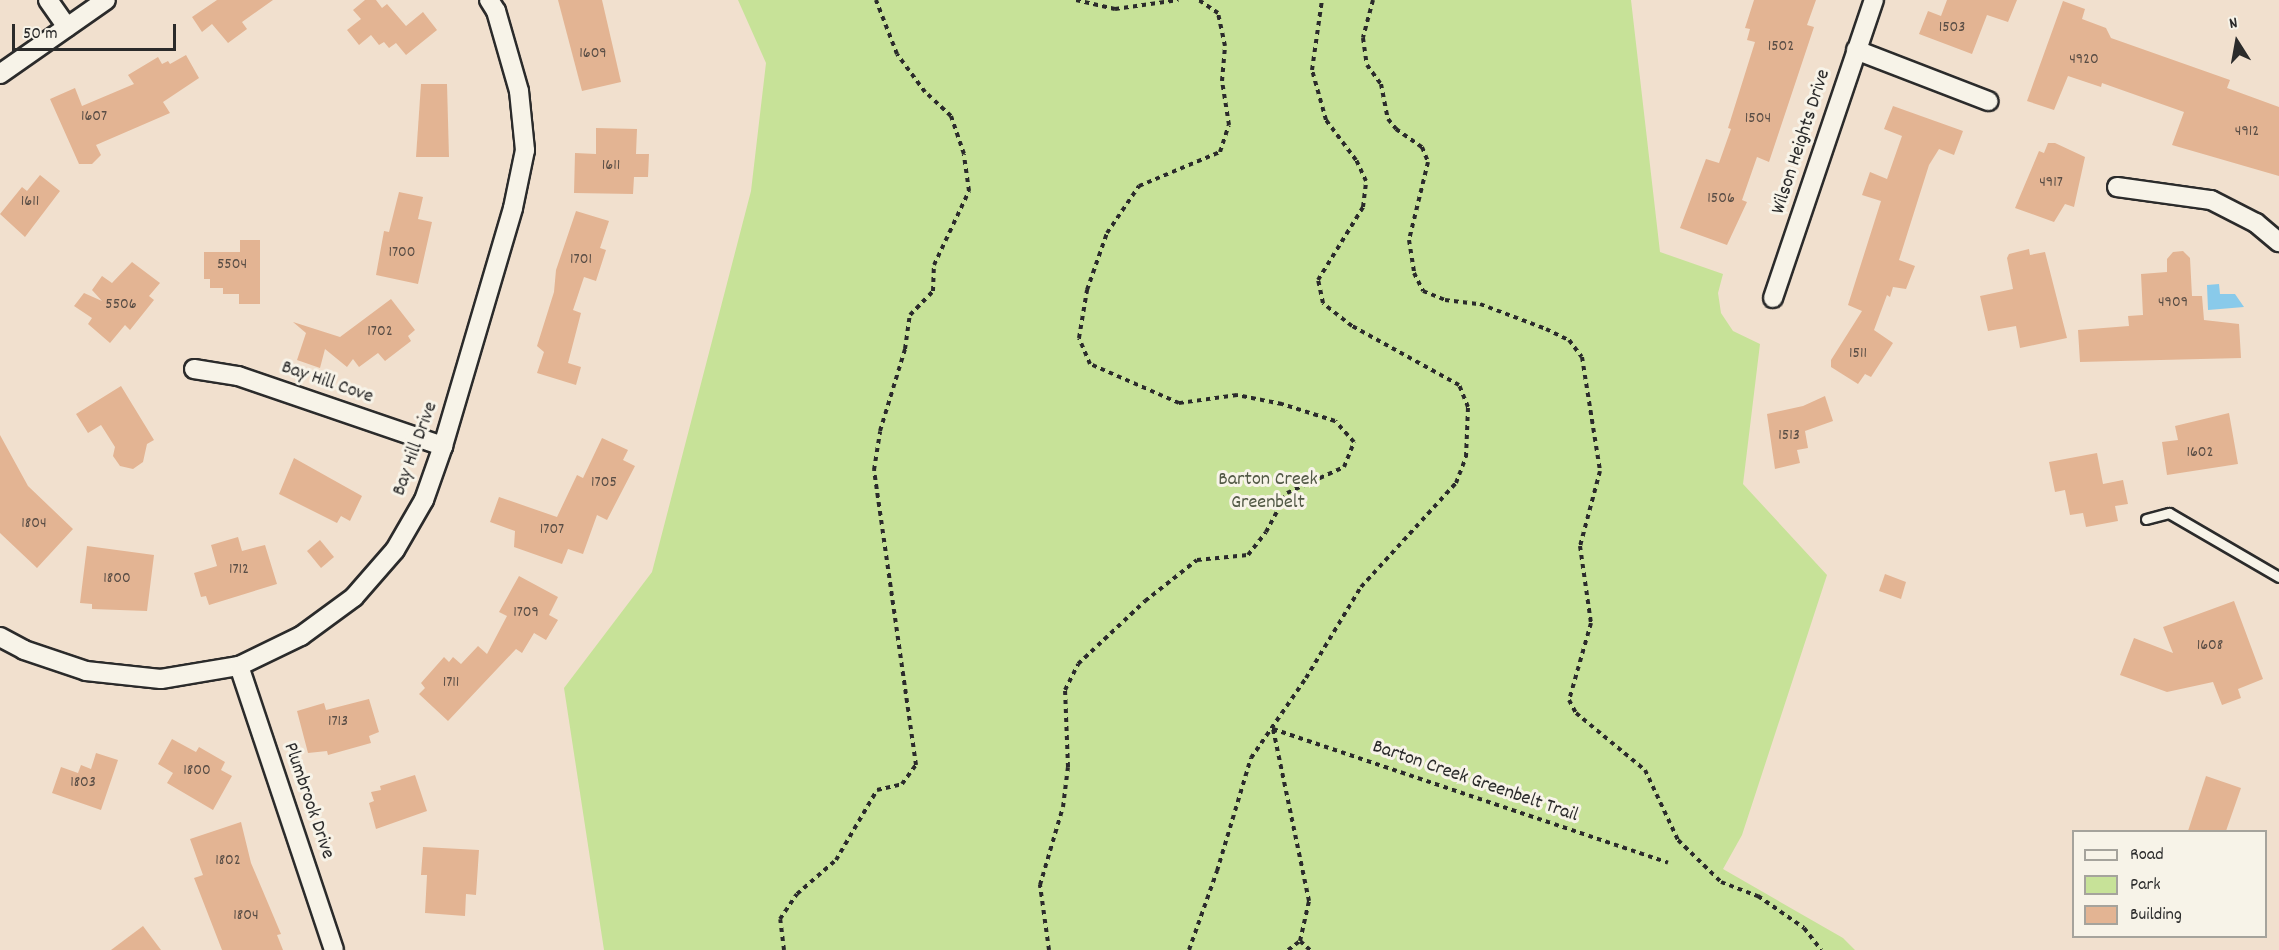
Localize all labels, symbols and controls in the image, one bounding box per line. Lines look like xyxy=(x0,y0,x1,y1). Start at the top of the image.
scale bar xyxy=(15,12,178,50)
north arrow xyxy=(2207,12,2267,72)
text: N xyxy=(2227,12,2240,36)
house number: 1503 xyxy=(1939,18,1965,38)
text: 50 m xyxy=(23,22,58,47)
house number: 1502 xyxy=(1768,37,1794,57)
house number: 1609 xyxy=(579,44,607,64)
house number: 4920 xyxy=(2069,50,2099,70)
street label: Wilson Heights Drive xyxy=(1767,67,1837,217)
house number: 1607 xyxy=(81,107,107,127)
house number: 1504 xyxy=(1745,109,1771,129)
house number: 4912 xyxy=(2235,122,2259,142)
house number: 1611 xyxy=(602,156,620,176)
house number: 4917 xyxy=(2039,173,2063,193)
house number: 1506 xyxy=(1707,189,1735,209)
house number: 1611 xyxy=(21,192,39,212)
house number: 1700 xyxy=(388,243,416,263)
house number: 1701 xyxy=(570,250,592,270)
house number: 5504 xyxy=(217,255,247,275)
house number: 4909 xyxy=(2158,293,2188,313)
house number: 5506 xyxy=(105,295,137,315)
house number: 1702 xyxy=(367,322,393,342)
house number: 1511 xyxy=(1849,344,1867,364)
street label: Bay Hill Cove xyxy=(278,356,376,410)
street label: Bay Hill Drive xyxy=(388,399,444,499)
house number: 1513 xyxy=(1778,426,1800,446)
house number: 1602 xyxy=(2186,443,2214,463)
park label: Barton Creek Greenbelt xyxy=(1218,468,1318,515)
house number: 1705 xyxy=(591,473,617,493)
house number: 1804 xyxy=(21,514,47,534)
house number: 1707 xyxy=(540,520,564,540)
house number: 1712 xyxy=(229,560,249,580)
house number: 1800 xyxy=(103,569,131,589)
house number: 1709 xyxy=(513,603,539,623)
house number: 1608 xyxy=(2197,636,2223,656)
house number: 1711 xyxy=(443,673,459,693)
house number: 1713 xyxy=(328,712,348,732)
street label: Barton Creek Greenbelt Trail xyxy=(1369,736,1581,828)
street label: Plumbrook Drive xyxy=(277,740,339,862)
house number: 1800 xyxy=(183,761,211,781)
house number: 1803 xyxy=(70,773,96,793)
legend xyxy=(2072,830,2267,938)
text: Road xyxy=(2130,843,2164,868)
house number: 1802 xyxy=(215,851,241,871)
text: Park xyxy=(2130,873,2161,898)
text: Building xyxy=(2130,903,2182,928)
house number: 1804 xyxy=(233,906,259,926)

